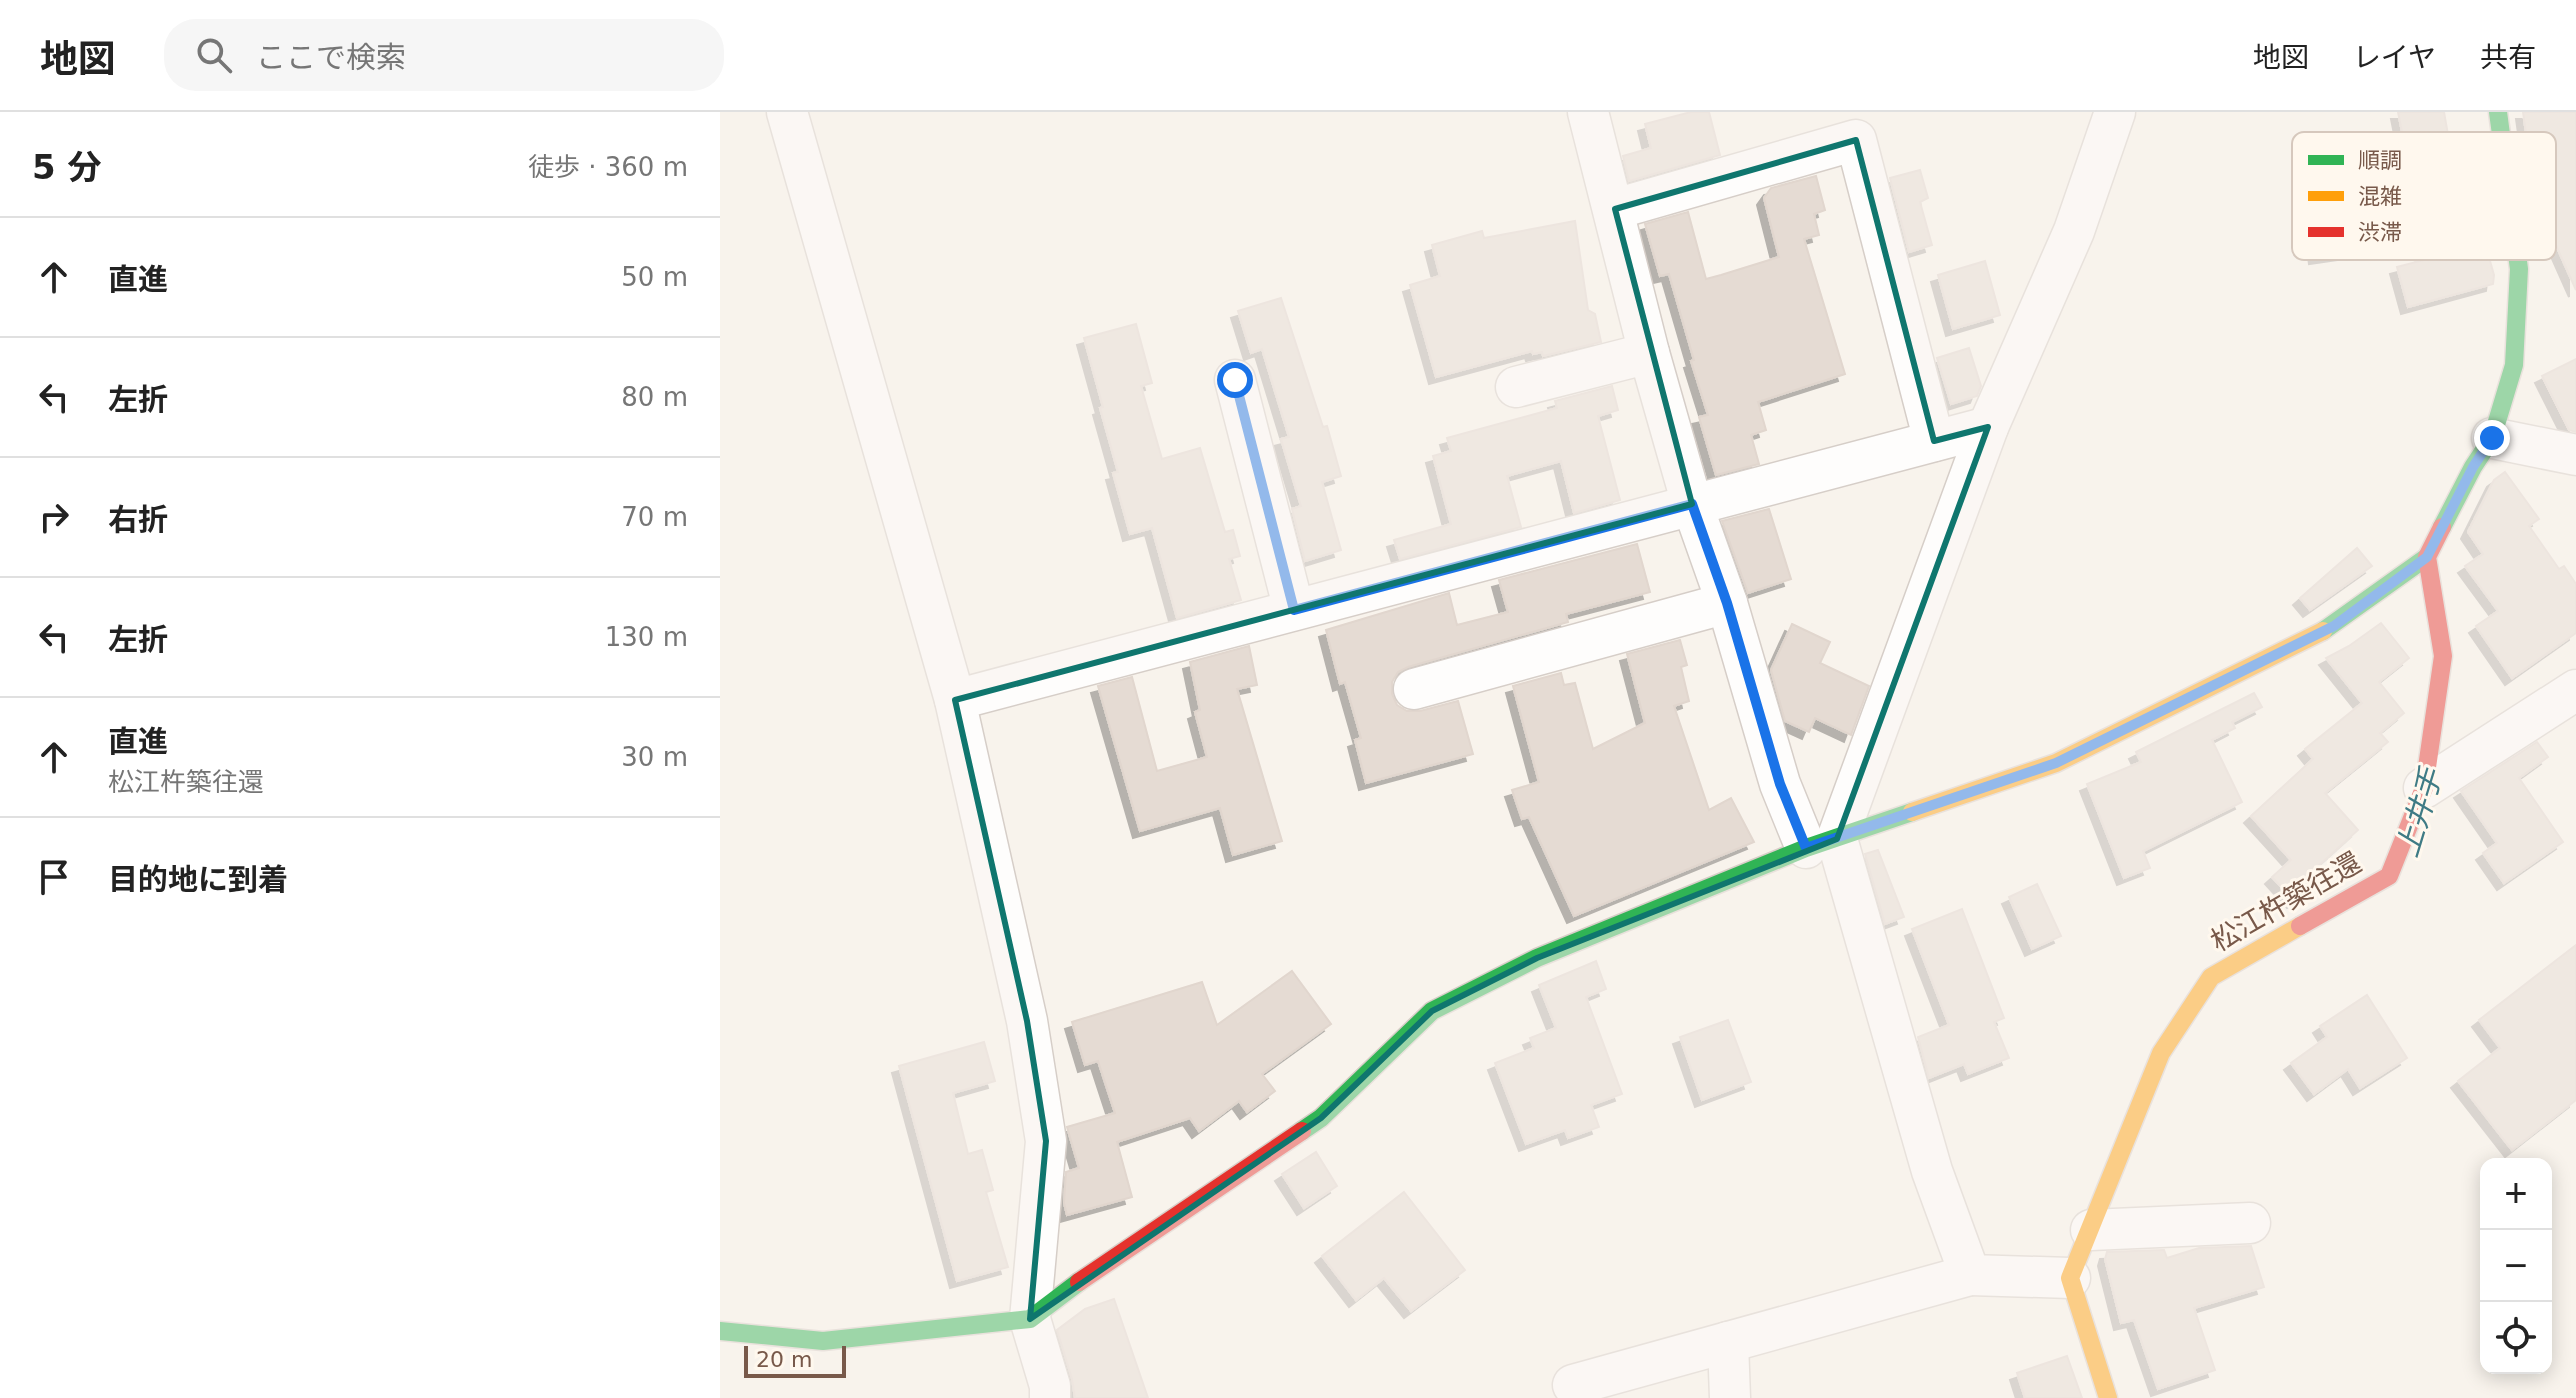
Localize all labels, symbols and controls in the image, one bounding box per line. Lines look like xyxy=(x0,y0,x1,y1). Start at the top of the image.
search box xyxy=(164,19,724,91)
icon: search xyxy=(192,33,236,77)
text: 地図 xyxy=(40,37,116,81)
text: ここで検索 xyxy=(256,40,406,75)
text: 地図 xyxy=(2253,41,2309,74)
text: レイヤ xyxy=(2353,41,2436,74)
text: 共有 xyxy=(2480,41,2536,74)
legend xyxy=(2292,132,2556,260)
text: 5 分 xyxy=(32,147,102,187)
text: 順調 xyxy=(2358,148,2402,173)
text: 徒歩 · 360 m xyxy=(528,152,688,182)
text: 混雑 xyxy=(2358,184,2402,209)
text: 渋滞 xyxy=(2358,220,2402,245)
icon: ahead xyxy=(32,255,76,299)
text: 直進 xyxy=(108,262,168,297)
text: 50 m xyxy=(621,262,688,292)
route start xyxy=(1217,362,1253,398)
icon: left xyxy=(32,375,76,419)
text: 左折 xyxy=(108,382,168,417)
text: 80 m xyxy=(621,382,688,412)
route end xyxy=(2474,420,2510,456)
icon: right xyxy=(32,495,76,539)
text: 右折 xyxy=(108,502,168,537)
text: 70 m xyxy=(621,502,688,532)
icon: left xyxy=(32,615,76,659)
text: 左折 xyxy=(108,622,168,657)
text: 130 m xyxy=(605,622,688,652)
text: 直進 xyxy=(108,724,168,759)
icon: ahead xyxy=(32,735,76,779)
text: 30 m xyxy=(621,742,688,772)
water label: 上井手 xyxy=(2389,763,2449,861)
text: 松江杵築往還 xyxy=(108,767,264,797)
street label: 松江杵築往還 xyxy=(2205,846,2367,958)
icon: arrive xyxy=(32,855,76,899)
text: 目的地に到着 xyxy=(108,862,288,897)
map controls xyxy=(2480,1158,2552,1374)
button: + xyxy=(2480,1158,2552,1230)
button: − xyxy=(2480,1230,2552,1302)
button: locate xyxy=(2480,1302,2552,1374)
scale bar xyxy=(744,1342,846,1378)
text: 20 m xyxy=(756,1347,812,1372)

